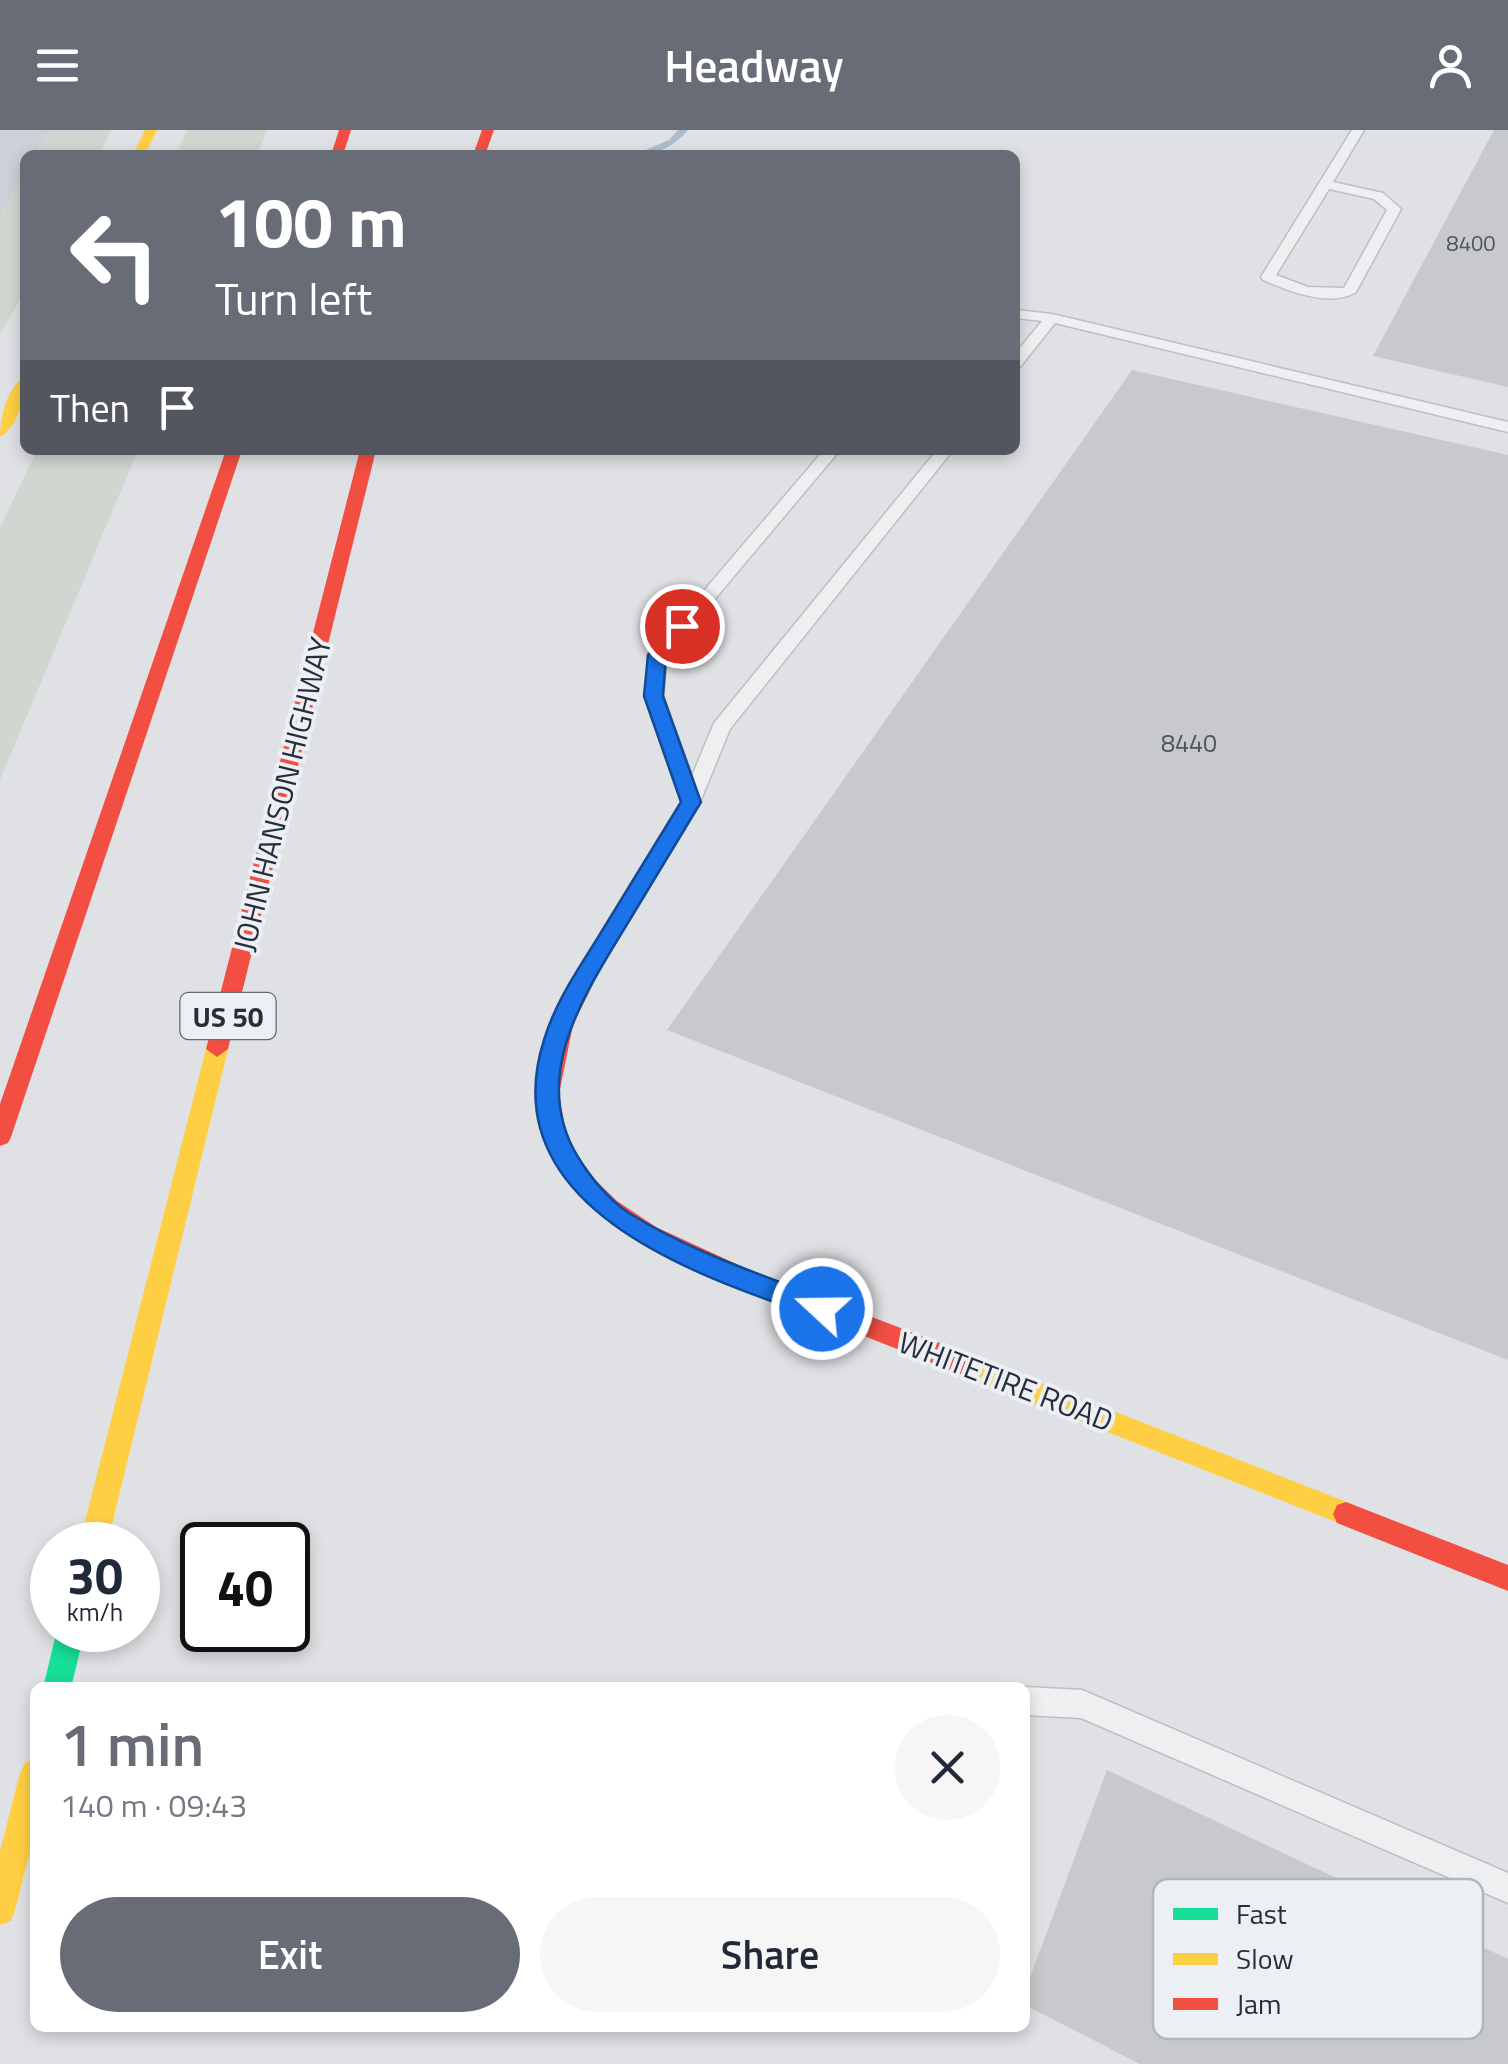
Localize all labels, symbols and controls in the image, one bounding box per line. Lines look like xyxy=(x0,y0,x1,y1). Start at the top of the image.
text: Headway xyxy=(664,31,844,99)
icon: menu xyxy=(30,38,85,93)
icon: person xyxy=(1423,38,1478,93)
text: 100 m xyxy=(215,168,407,274)
icon: left xyxy=(50,190,180,320)
house number: 8400 xyxy=(1446,226,1496,260)
text: Turn left xyxy=(215,264,372,332)
text: Then xyxy=(50,379,130,437)
icon: arrive xyxy=(150,380,205,435)
pin xyxy=(640,584,725,669)
icon: arrive xyxy=(655,599,710,654)
street label: JOHN HANSON HIGHWAY xyxy=(221,632,343,956)
house number: 8440 xyxy=(1161,724,1217,762)
road number: US 50 xyxy=(180,993,276,1039)
position arrow xyxy=(770,1257,874,1361)
street label: WHITETIRE ROAD xyxy=(892,1319,1120,1443)
speed limit sign: 40 xyxy=(180,1522,310,1652)
text: 30 xyxy=(67,1537,123,1613)
text: km/h xyxy=(67,1593,123,1631)
text: 1 min xyxy=(60,1698,204,1789)
button: close xyxy=(895,1715,1000,1820)
text: 140 m · 09:43 xyxy=(60,1781,247,1829)
legend xyxy=(1153,1879,1483,2039)
text: Fast xyxy=(1236,1892,1287,1935)
button: Exit xyxy=(60,1897,520,2012)
button: Share xyxy=(540,1897,1000,2012)
text: Slow xyxy=(1236,1937,1294,1980)
text: Jam xyxy=(1236,1982,1282,2025)

